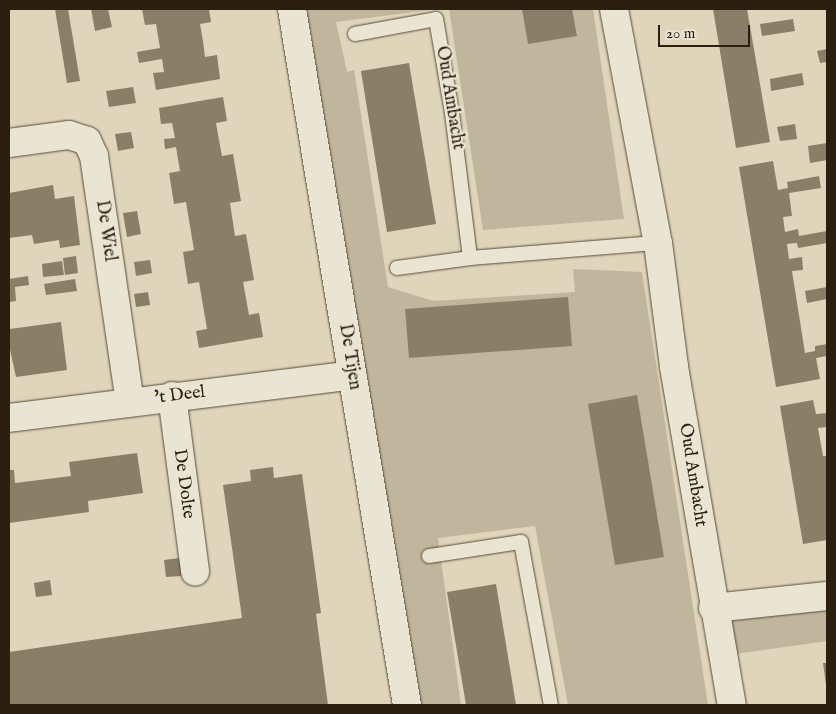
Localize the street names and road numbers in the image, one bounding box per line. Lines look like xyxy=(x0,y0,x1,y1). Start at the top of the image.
street label: Oud Ambacht xyxy=(430,45,468,151)
street label: De Wiel xyxy=(90,199,120,263)
street label: De Tijen xyxy=(333,322,365,392)
street label: 't Deel xyxy=(153,382,207,410)
street label: Oud Ambacht xyxy=(673,422,711,528)
street label: De Dolte xyxy=(167,448,199,520)

